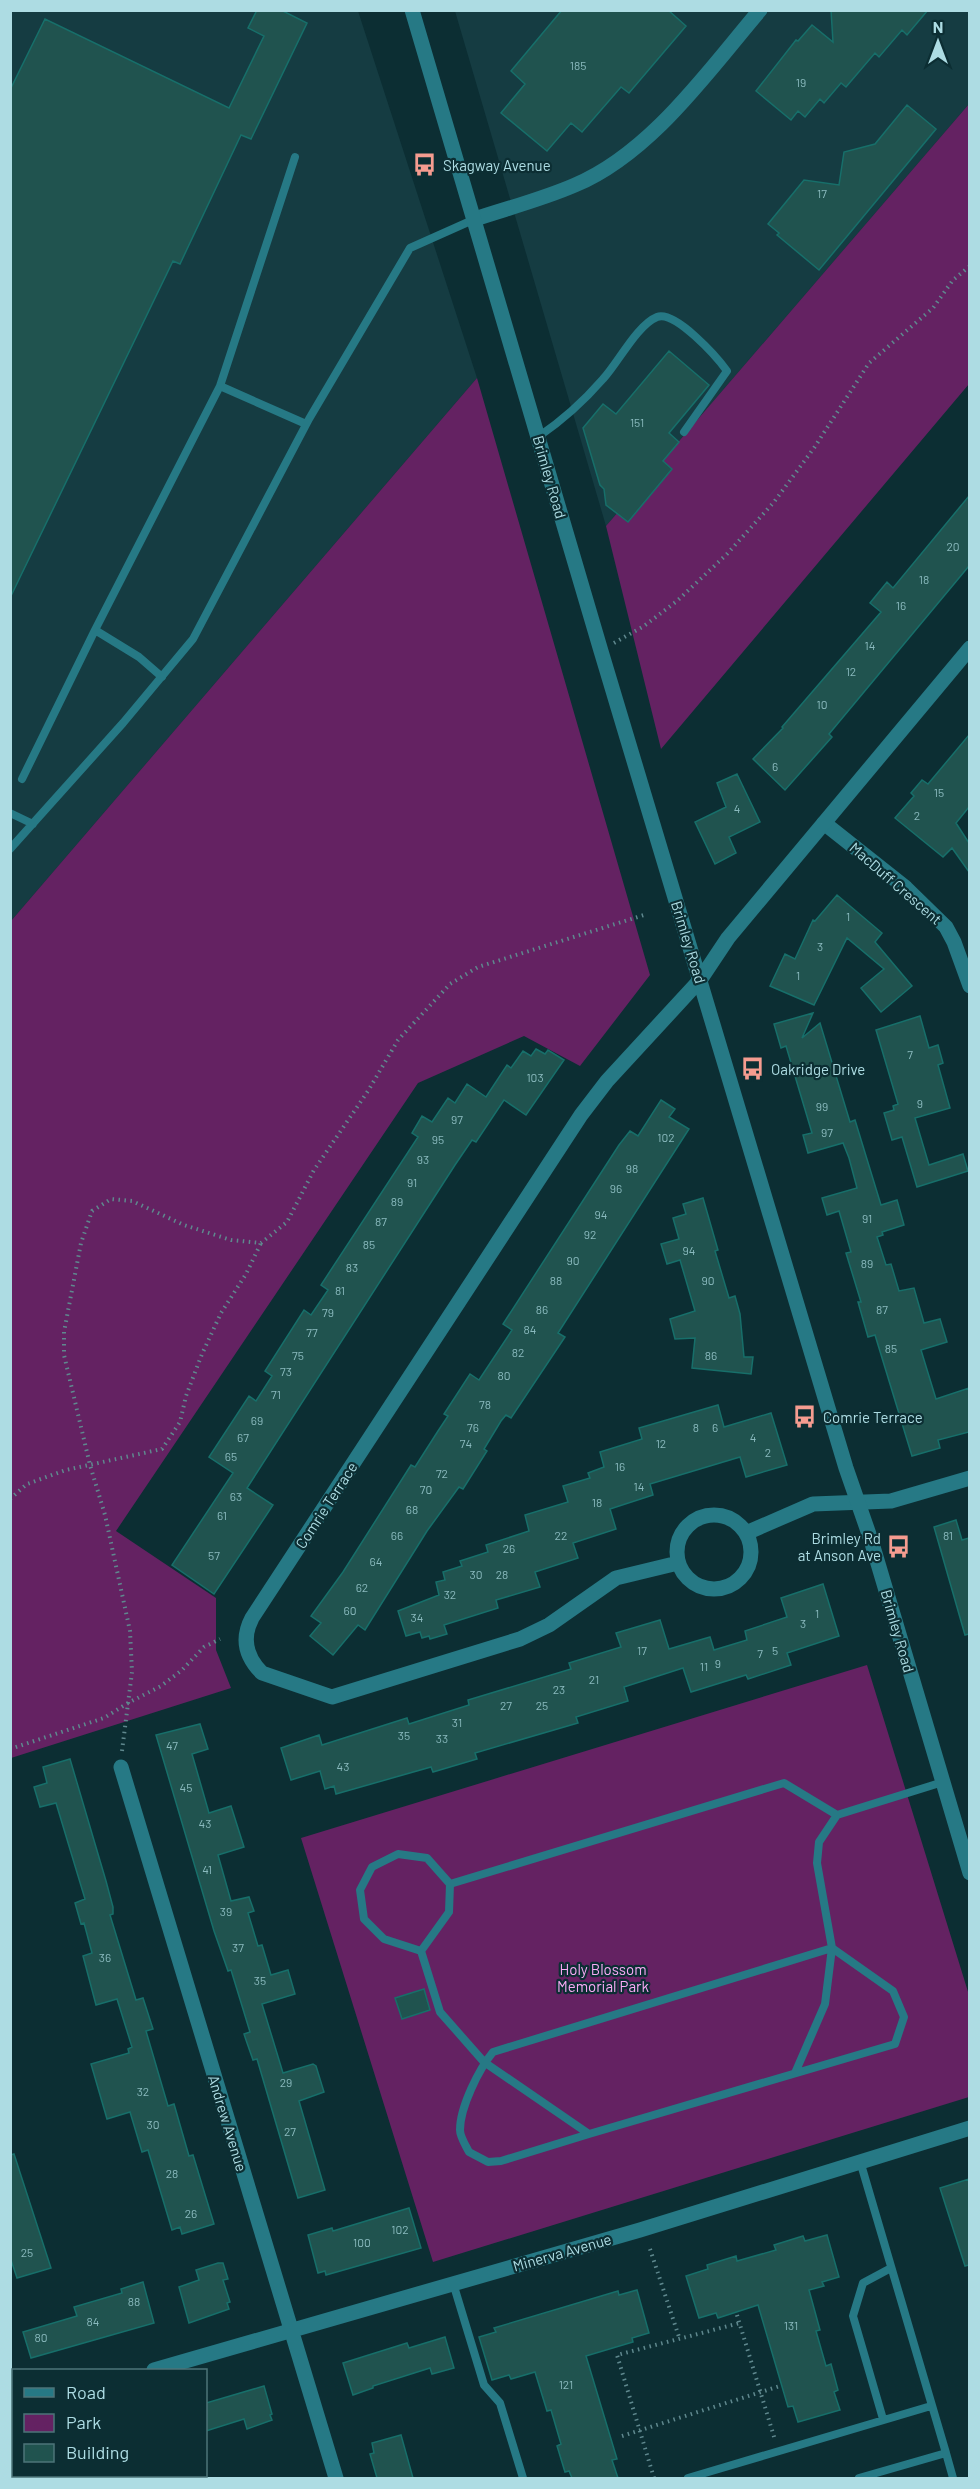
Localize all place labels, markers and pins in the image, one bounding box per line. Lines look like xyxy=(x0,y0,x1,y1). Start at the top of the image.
bus stop icon: Skagway Avenue xyxy=(412,152,438,178)
place label: Skagway Avenue xyxy=(443,156,551,174)
bus stop icon: Oakridge Drive xyxy=(740,1056,766,1082)
place label: Oakridge Drive xyxy=(771,1060,865,1078)
bus stop icon: Comrie Terrace xyxy=(792,1404,818,1430)
place label: Comrie Terrace xyxy=(823,1408,923,1426)
place label: Brimley Rd at Anson Ave xyxy=(798,1529,881,1564)
bus stop icon: Brimley Rd at Anson Ave xyxy=(886,1534,912,1560)

